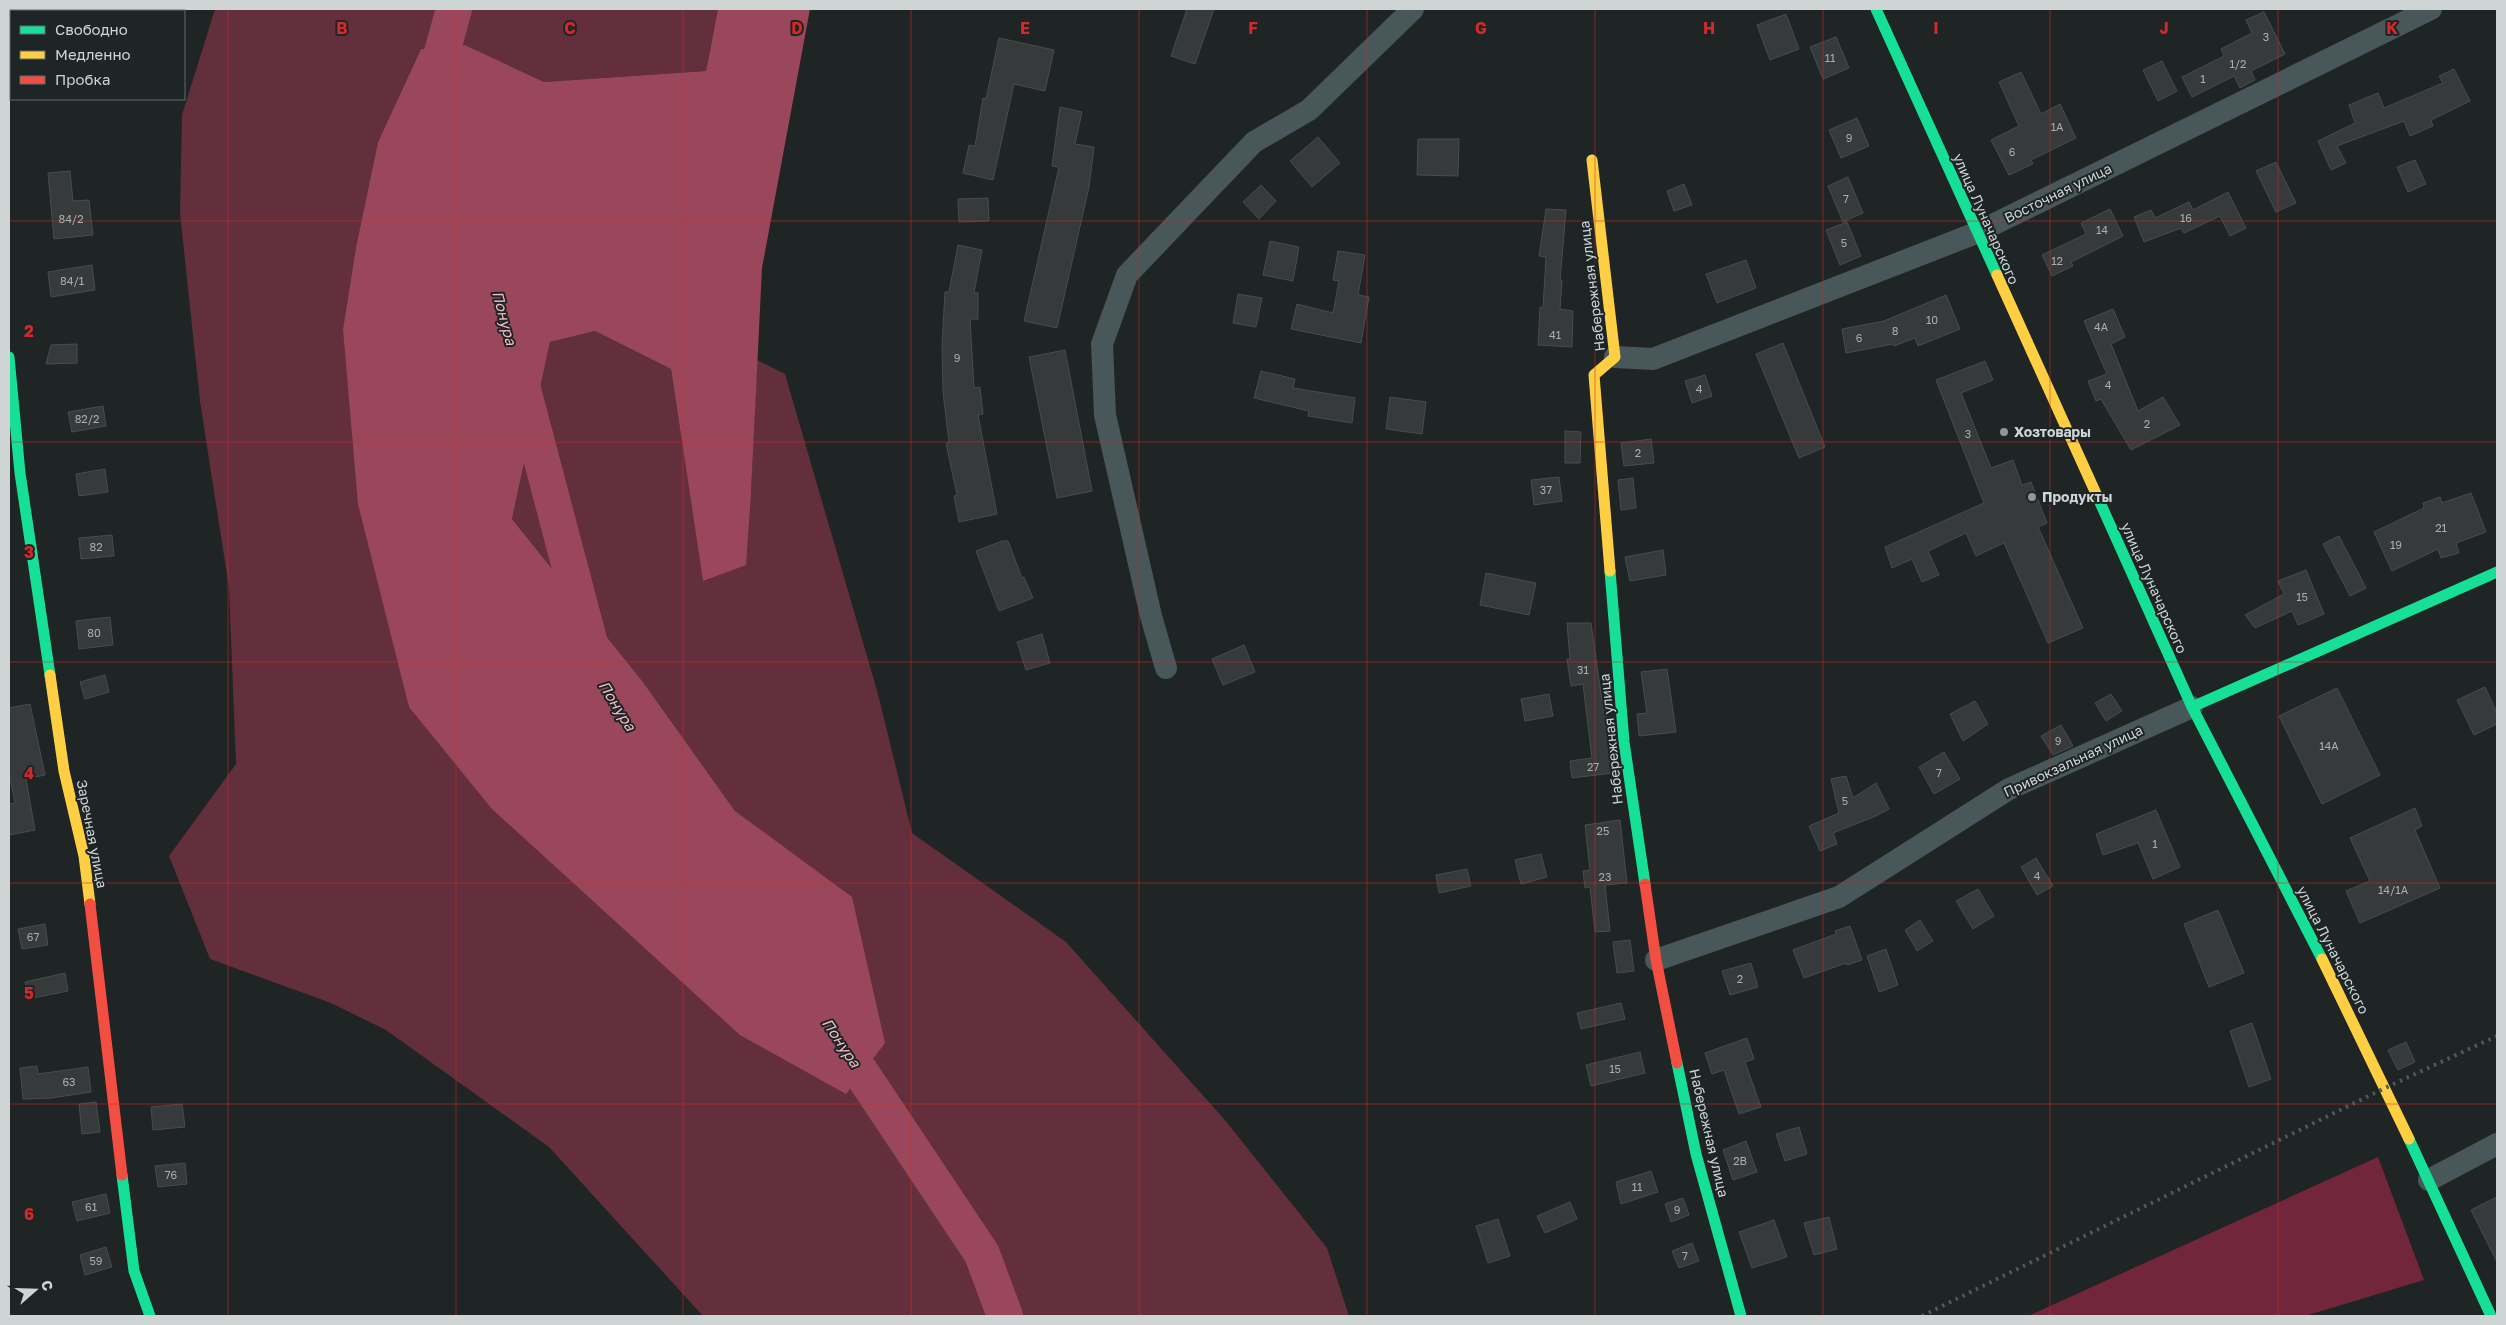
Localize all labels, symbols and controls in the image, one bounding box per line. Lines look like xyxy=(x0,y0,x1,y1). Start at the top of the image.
legend xyxy=(10,10,185,100)
text: B xyxy=(336,18,348,38)
text: C xyxy=(564,18,576,38)
text: D xyxy=(791,18,803,38)
text: E xyxy=(1020,18,1030,38)
text: F xyxy=(1248,18,1258,38)
text: G xyxy=(1475,18,1487,38)
text: H xyxy=(1703,18,1715,38)
text: I xyxy=(1933,18,1939,38)
text: J xyxy=(2159,18,2169,38)
text: K xyxy=(2386,18,2398,38)
text: Свободно xyxy=(55,20,128,38)
house number: 3 xyxy=(2263,30,2269,43)
text: Медленно xyxy=(55,45,131,63)
house number: 11 xyxy=(1825,51,1835,64)
house number: 1/2 xyxy=(2230,57,2247,70)
text: Пробка xyxy=(55,70,110,88)
house number: 1 xyxy=(2200,72,2206,85)
house number: 1А xyxy=(2051,120,2064,133)
house number: 9 xyxy=(1846,131,1852,144)
house number: 6 xyxy=(2009,145,2016,158)
street label: улица Луначарского xyxy=(1950,151,2023,287)
street label: Восточная улица xyxy=(2001,159,2114,226)
house number: 7 xyxy=(1843,192,1849,205)
house number: 16 xyxy=(2180,211,2192,224)
house number: 84/2 xyxy=(58,212,84,225)
street label: Набережная улица xyxy=(1575,220,1608,352)
house number: 14 xyxy=(2096,223,2108,236)
house number: 5 xyxy=(1841,236,1847,249)
house number: 12 xyxy=(2051,254,2063,267)
house number: 84/1 xyxy=(60,274,84,287)
water label: Понура xyxy=(488,289,521,348)
house number: 10 xyxy=(1926,313,1938,326)
house number: 4А xyxy=(2094,320,2109,333)
text: 2 xyxy=(24,321,34,341)
house number: 8 xyxy=(1892,324,1899,337)
house number: 41 xyxy=(1549,328,1561,341)
house number: 6 xyxy=(1856,331,1863,344)
house number: 9 xyxy=(954,351,960,364)
house number: 4 xyxy=(2105,378,2112,391)
house number: 4 xyxy=(1696,382,1703,395)
house number: 82/2 xyxy=(75,412,99,425)
house number: 2 xyxy=(2144,417,2150,430)
place label: Хозтовары xyxy=(2014,423,2091,440)
marker: Хозтовары xyxy=(1998,426,2010,438)
house number: 3 xyxy=(1965,427,1971,440)
house number: 2 xyxy=(1635,446,1641,459)
house number: 37 xyxy=(1540,483,1552,496)
place label: Продукты xyxy=(2042,488,2112,505)
marker: Продукты xyxy=(2026,491,2038,503)
street label: улица Луначарского xyxy=(2118,520,2191,656)
house number: 21 xyxy=(2435,521,2447,534)
house number: 19 xyxy=(2390,538,2402,551)
house number: 82 xyxy=(89,540,103,553)
text: 3 xyxy=(24,542,34,562)
house number: 15 xyxy=(2296,590,2308,603)
house number: 80 xyxy=(87,626,101,639)
house number: 31 xyxy=(1577,663,1589,676)
street label: Набережная улица xyxy=(1595,673,1626,805)
water label: Понура xyxy=(595,677,640,735)
street label: Привокзальная улица xyxy=(2000,721,2145,800)
house number: 9 xyxy=(2055,734,2061,747)
house number: 14А xyxy=(2319,739,2339,752)
house number: 27 xyxy=(1587,760,1599,773)
text: 4 xyxy=(24,763,34,783)
house number: 7 xyxy=(1936,766,1942,779)
street label: Заречная улица xyxy=(74,778,111,890)
house number: 5 xyxy=(1842,794,1848,807)
house number: 25 xyxy=(1597,824,1609,837)
house number: 1 xyxy=(2152,837,2158,850)
house number: 4 xyxy=(2034,869,2041,882)
house number: 23 xyxy=(1599,870,1611,883)
street label: улица Луначарского xyxy=(2294,883,2373,1017)
house number: 14/1А xyxy=(2378,883,2409,896)
house number: 67 xyxy=(27,930,39,943)
house number: 2 xyxy=(1737,972,1743,985)
text: 5 xyxy=(24,983,34,1003)
water label: Понура xyxy=(818,1014,865,1071)
house number: 15 xyxy=(1609,1062,1621,1075)
street label: Набережная улица xyxy=(1686,1067,1733,1199)
house number: 63 xyxy=(62,1075,76,1088)
house number: 2В xyxy=(1733,1154,1747,1167)
house number: 76 xyxy=(165,1168,178,1181)
house number: 11 xyxy=(1632,1180,1642,1193)
house number: 61 xyxy=(85,1200,97,1213)
house number: 9 xyxy=(1674,1203,1680,1216)
text: 6 xyxy=(24,1204,34,1224)
house number: 7 xyxy=(1682,1249,1688,1262)
house number: 59 xyxy=(89,1254,103,1267)
north arrow xyxy=(10,1265,60,1315)
text: С xyxy=(38,1278,57,1293)

